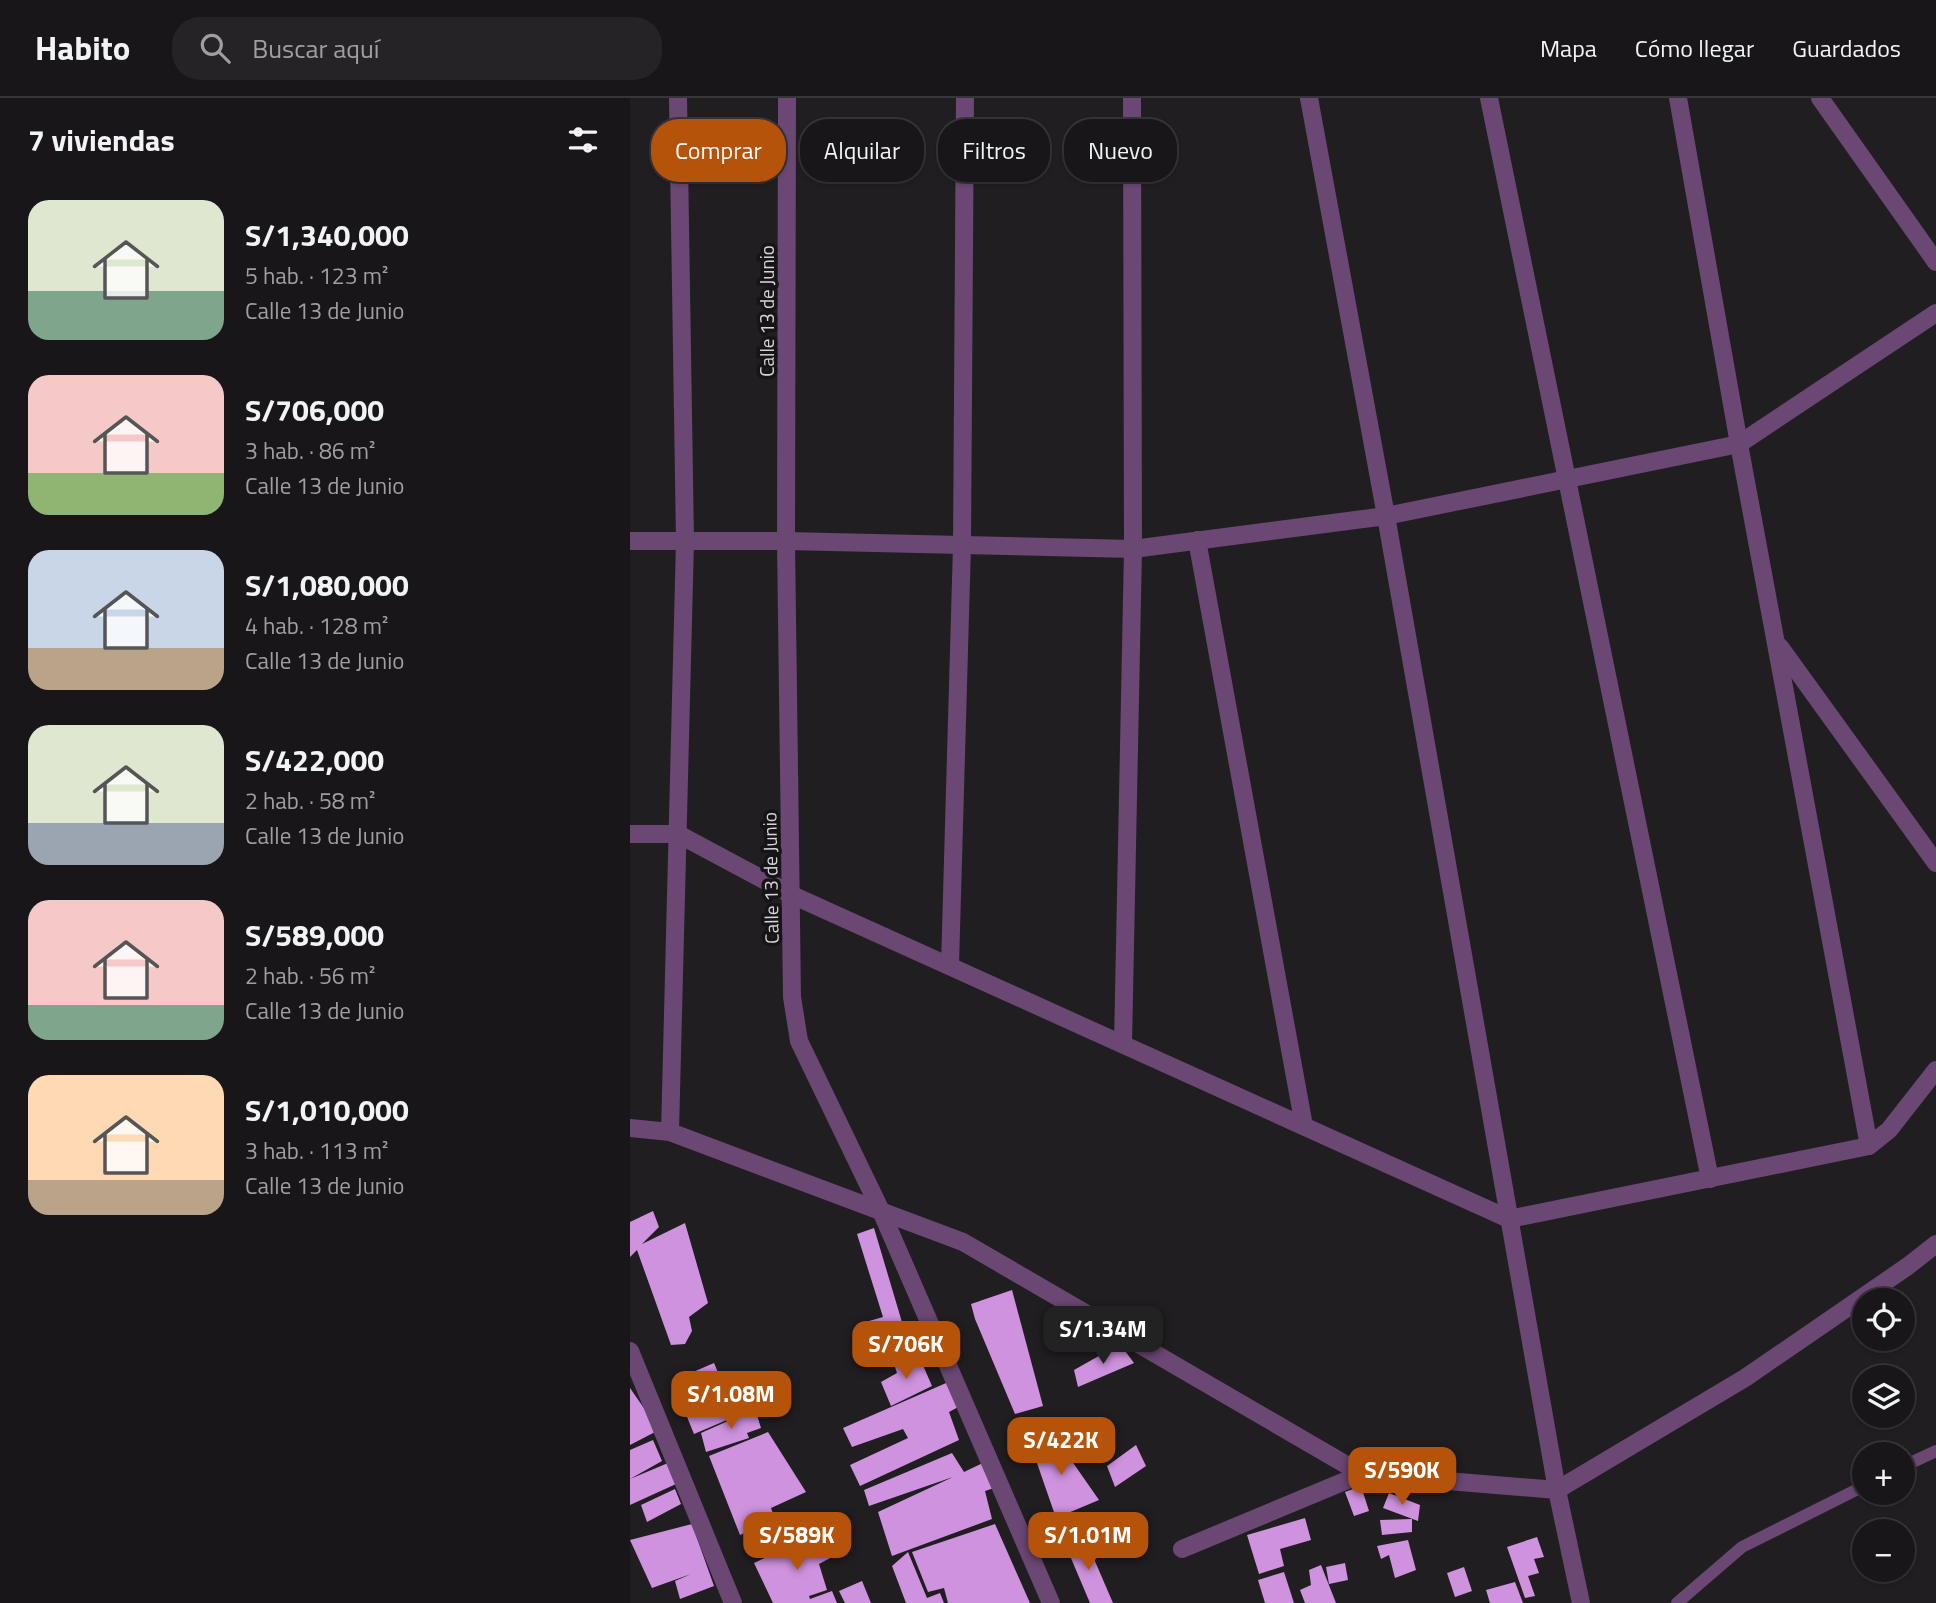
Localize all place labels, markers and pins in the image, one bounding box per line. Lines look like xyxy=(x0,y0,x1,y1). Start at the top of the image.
pin: S/1.34M xyxy=(1038,1306,1168,1366)
pin: S/706K xyxy=(849,1322,963,1381)
pin: S/1.08M xyxy=(666,1372,796,1431)
pin: S/422K xyxy=(1004,1418,1118,1477)
pin: S/590K xyxy=(1345,1448,1459,1507)
pin: S/589K xyxy=(740,1512,854,1572)
pin: S/1.01M xyxy=(1023,1512,1153,1572)

